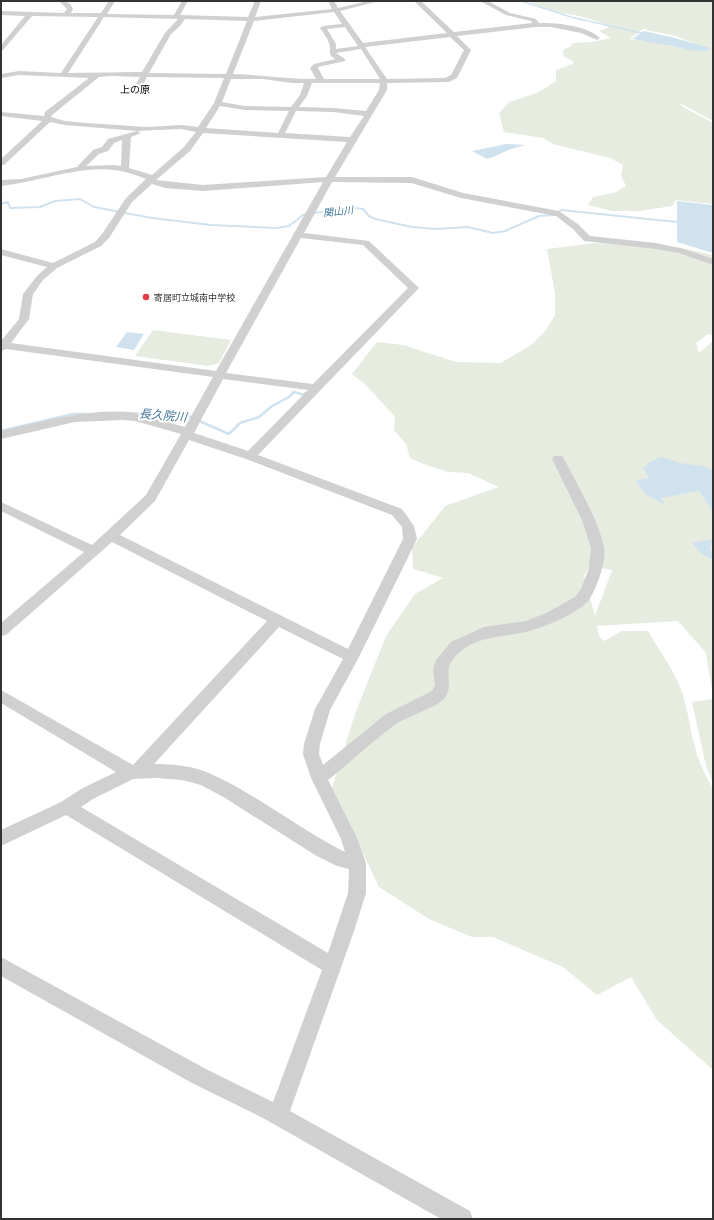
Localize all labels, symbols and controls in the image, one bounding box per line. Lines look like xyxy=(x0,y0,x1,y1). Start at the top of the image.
district label: 上の原 xyxy=(120,82,150,96)
water label: 関山川 xyxy=(322,202,355,220)
place label: 寄居町立城南中学校 xyxy=(154,291,235,304)
marker: 寄居町立城南中学校 xyxy=(141,292,151,302)
water label: 長久院川 xyxy=(138,404,190,426)

